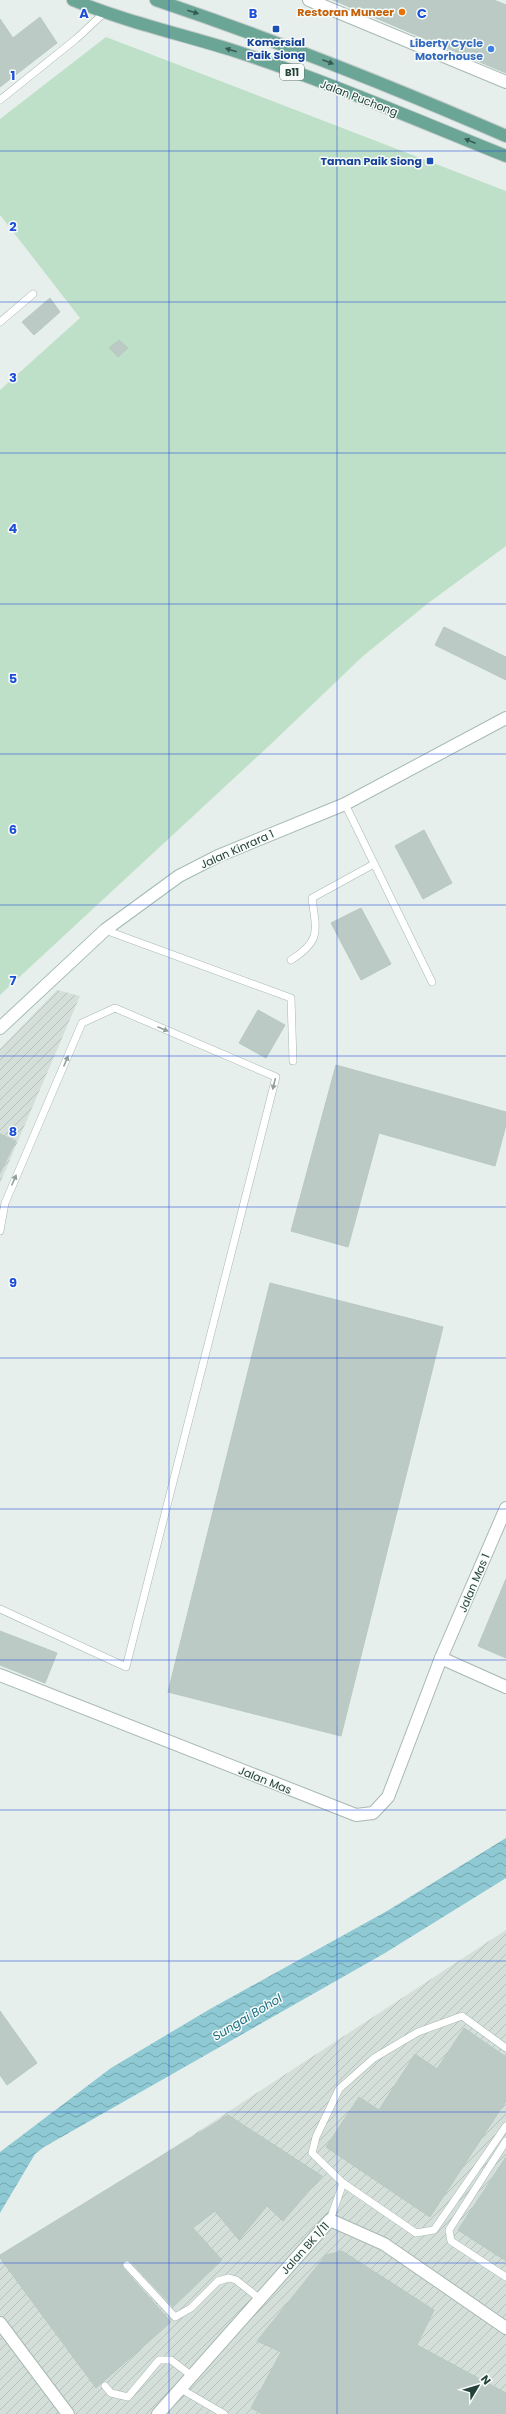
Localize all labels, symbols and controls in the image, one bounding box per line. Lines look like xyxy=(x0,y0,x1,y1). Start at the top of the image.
text: A xyxy=(79,4,89,23)
text: B xyxy=(249,4,258,23)
place label: Restoran Muneer xyxy=(297,4,394,20)
text: C xyxy=(417,4,427,23)
marker: Restoran Muneer xyxy=(397,7,407,17)
one-way arrow xyxy=(187,9,199,15)
marker: Komersial Paik Siong xyxy=(271,24,281,34)
place label: Komersial Paik Siong xyxy=(247,34,305,63)
place label: Liberty Cycle Motorhouse xyxy=(410,35,483,64)
marker: Liberty Cycle Motorhouse xyxy=(486,44,496,54)
one-way arrow xyxy=(224,47,236,53)
one-way arrow xyxy=(323,59,335,65)
road number: B11 xyxy=(280,64,304,80)
text: 1 xyxy=(11,66,15,85)
street label: Jalan Puchong xyxy=(318,76,400,120)
one-way arrow xyxy=(463,138,475,144)
place label: Taman Paik Siong xyxy=(321,153,422,169)
marker: Taman Paik Siong xyxy=(425,156,435,166)
text: 2 xyxy=(9,217,17,236)
text: 3 xyxy=(9,368,17,387)
text: 4 xyxy=(9,519,18,538)
text: 5 xyxy=(9,669,17,688)
text: 6 xyxy=(9,820,17,839)
street label: Jalan Kinrara 1 xyxy=(198,826,276,872)
text: 7 xyxy=(10,971,17,990)
one-way arrow xyxy=(158,1026,170,1032)
one-way arrow xyxy=(62,1055,69,1067)
one-way arrow xyxy=(271,1078,277,1090)
text: 8 xyxy=(9,1122,17,1141)
one-way arrow xyxy=(12,1174,18,1186)
text: 9 xyxy=(9,1273,17,1292)
street label: Jalan Mas 1 xyxy=(454,1551,494,1615)
street label: Jalan Mas xyxy=(236,1762,294,1798)
water label: Sungai Bohol xyxy=(209,1989,285,2044)
street label: Jalan BK 1/11 xyxy=(277,2218,333,2278)
north arrow xyxy=(458,2366,498,2406)
text: N xyxy=(477,2372,495,2388)

